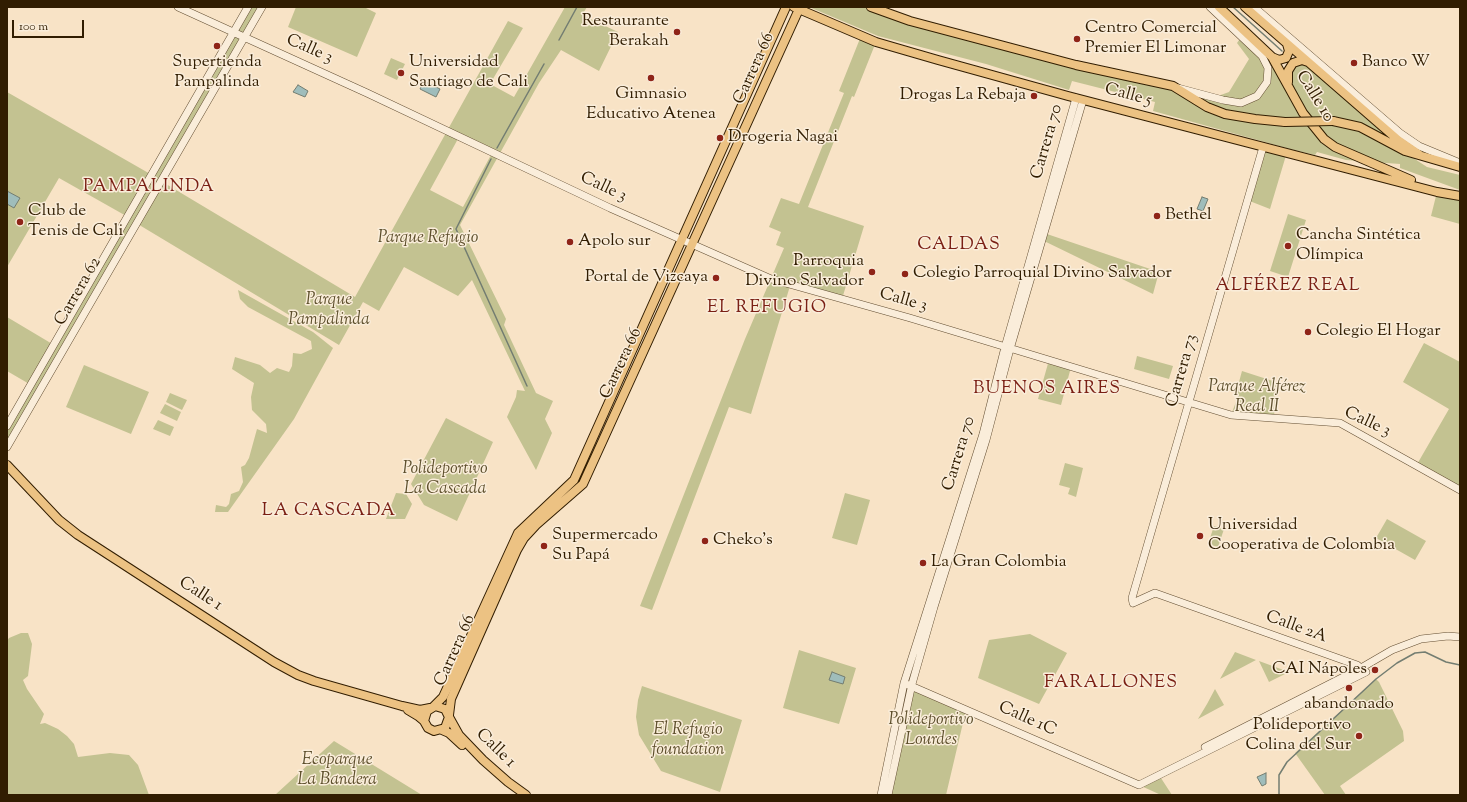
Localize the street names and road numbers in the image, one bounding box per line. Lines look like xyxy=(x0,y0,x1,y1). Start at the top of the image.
street label: Carrera 66 xyxy=(730,30,780,108)
street label: Calle 3 xyxy=(282,31,336,69)
street label: Calle 10 xyxy=(1290,68,1338,126)
street label: Calle 5 xyxy=(1102,80,1154,112)
street label: Carrera 70 xyxy=(1028,102,1068,182)
street label: Calle 3 xyxy=(576,168,630,208)
street label: Carrera 62 xyxy=(51,254,107,330)
street label: Calle 3 xyxy=(877,284,929,318)
street label: Carrera 66 xyxy=(597,325,647,403)
street label: Carrera 73 xyxy=(1163,332,1203,410)
street label: Calle 3 xyxy=(1340,403,1394,443)
street label: Carrera 70 xyxy=(939,414,981,494)
street label: Calle 1 xyxy=(174,573,226,617)
street label: Calle 2A xyxy=(1262,607,1330,649)
street label: Carrera 66 xyxy=(431,612,481,690)
street label: Calle 1C xyxy=(995,698,1059,742)
street label: Calle 1 xyxy=(471,725,519,773)

